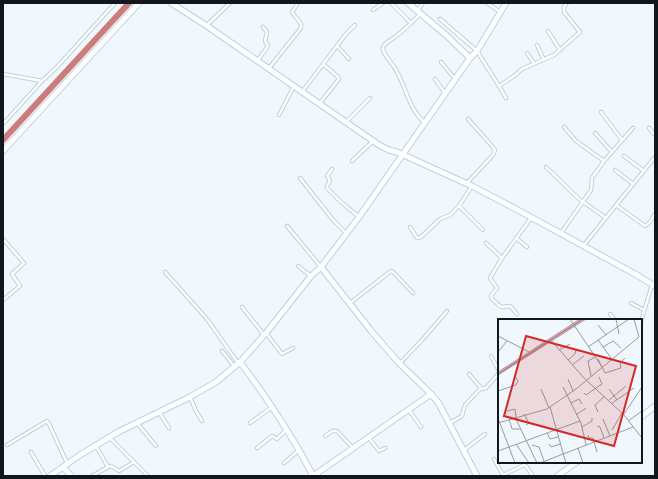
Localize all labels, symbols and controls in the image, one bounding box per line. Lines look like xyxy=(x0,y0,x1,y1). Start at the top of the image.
inset map xyxy=(498,319,642,463)

